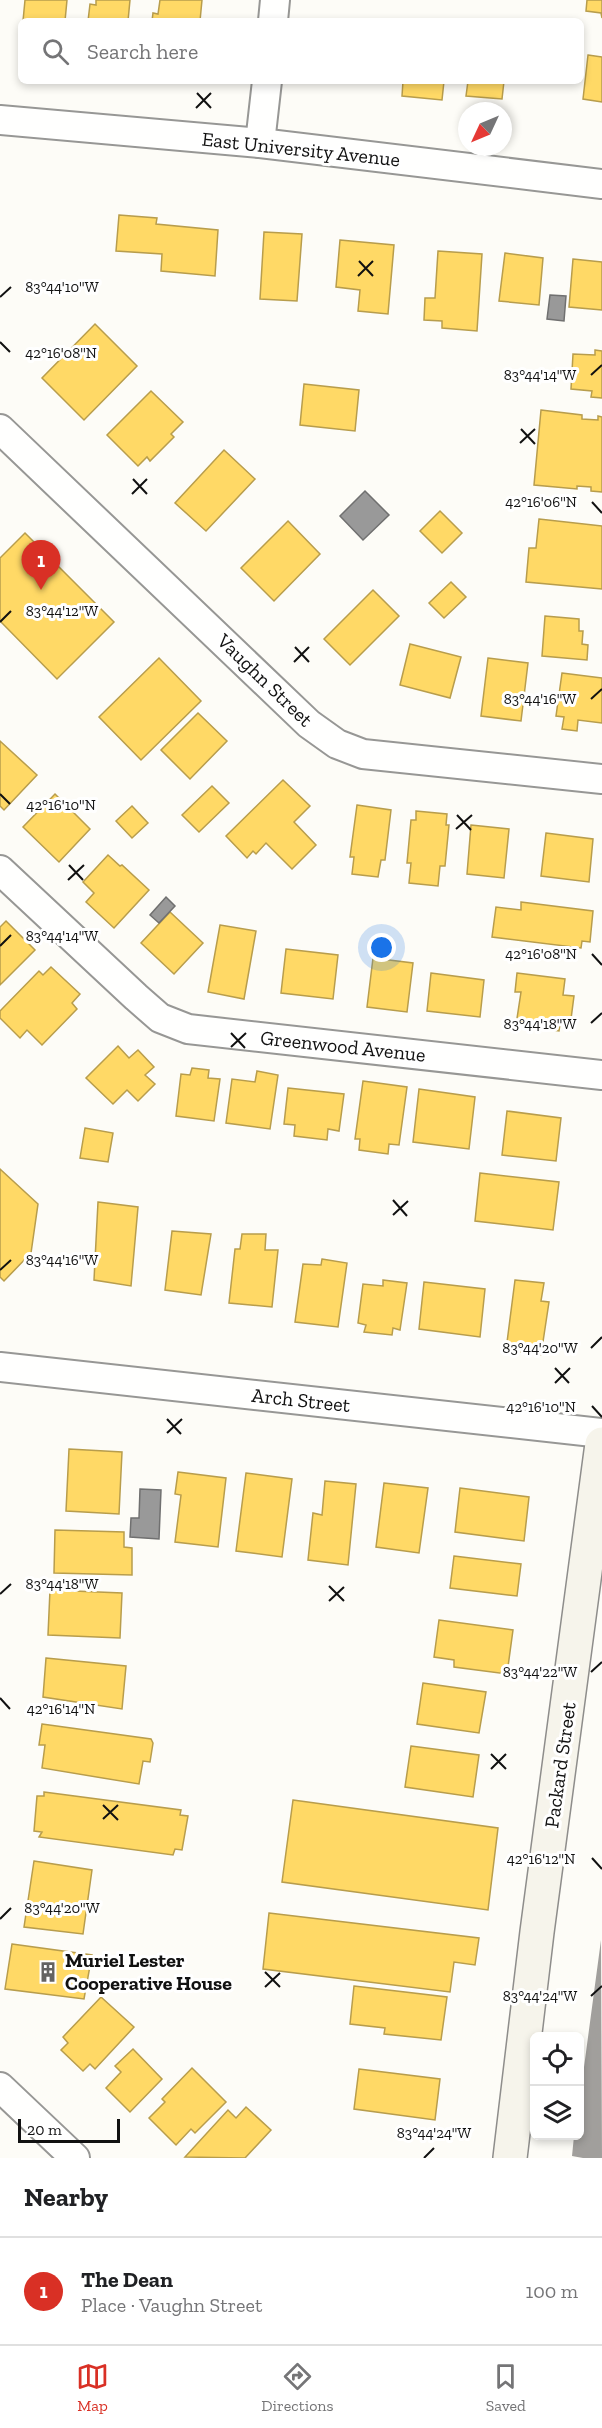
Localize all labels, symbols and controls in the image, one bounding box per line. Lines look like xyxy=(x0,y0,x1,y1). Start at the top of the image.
search box xyxy=(18,18,584,84)
icon: search xyxy=(39,35,72,68)
text: Search here xyxy=(87,38,198,65)
north arrow xyxy=(458,102,512,156)
street label: East University Avenue xyxy=(201,127,401,171)
text: 83°44'10"W xyxy=(25,278,99,296)
text: 42°16'08"N xyxy=(25,344,97,362)
text: 83°44'14"W xyxy=(504,366,576,384)
text: 42°16'06"N xyxy=(505,493,577,511)
pin: 1 xyxy=(22,540,60,590)
text: 83°44'12"W xyxy=(26,602,98,620)
street label: Vaughn Street xyxy=(212,628,318,732)
text: 83°44'16"W xyxy=(504,690,576,708)
text: 42°16'10"N xyxy=(26,796,96,814)
text: 83°44'14"W xyxy=(26,927,98,945)
your location xyxy=(367,933,396,962)
text: 42°16'08"N xyxy=(505,945,577,963)
text: 83°44'18"W xyxy=(504,1015,576,1033)
street label: Greenwood Avenue xyxy=(259,1025,427,1067)
text: 83°44'16"W xyxy=(26,1251,98,1269)
text: 83°44'20"W xyxy=(502,1339,578,1357)
street label: Arch Street xyxy=(251,1383,352,1417)
text: 42°16'10"N xyxy=(506,1398,576,1416)
text: 83°44'18"W xyxy=(26,1575,98,1593)
text: 83°44'22"W xyxy=(503,1663,577,1681)
text: 42°16'14"N xyxy=(27,1700,95,1718)
street label: Packard Street xyxy=(539,1700,581,1830)
text: 42°16'12"N xyxy=(507,1850,575,1868)
text: 83°44'20"W xyxy=(24,1899,100,1917)
place label: Muriel Lester Cooperative House xyxy=(65,1948,232,1995)
building icon: Muriel Lester Cooperative House xyxy=(36,1960,60,1984)
text: 83°44'24"W xyxy=(503,1987,577,2005)
map controls xyxy=(530,2032,584,2140)
button: locate xyxy=(530,2032,584,2086)
button: layers xyxy=(530,2086,584,2140)
scale bar xyxy=(18,2116,120,2144)
text: 20 m xyxy=(27,2120,62,2139)
text: 83°44'24"W xyxy=(397,2124,471,2142)
text: Nearby xyxy=(24,2181,108,2213)
text: The Dean xyxy=(81,2266,173,2293)
text: 1 xyxy=(39,2279,48,2303)
text: 100 m xyxy=(525,2279,578,2303)
text: Place · Vaughn Street xyxy=(81,2293,262,2317)
tab: Map xyxy=(76,2360,109,2415)
tab: Directions xyxy=(261,2360,334,2415)
tab: Saved xyxy=(486,2360,526,2415)

